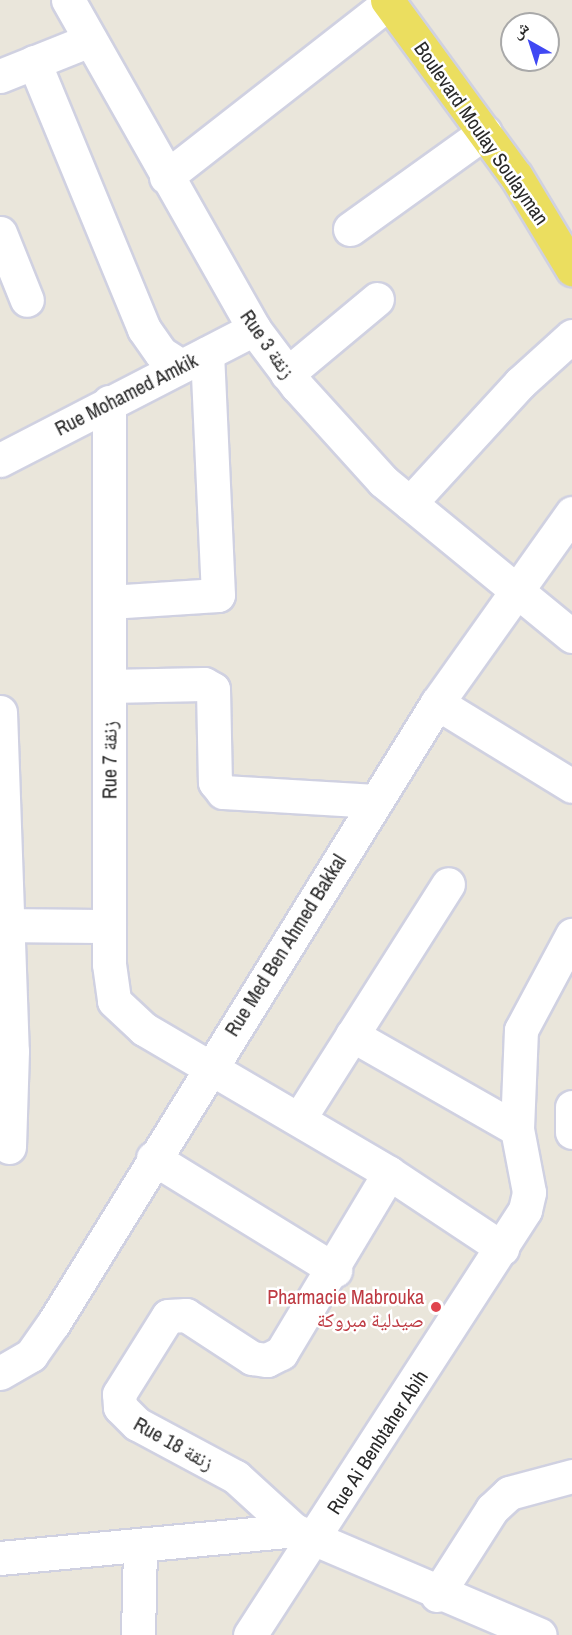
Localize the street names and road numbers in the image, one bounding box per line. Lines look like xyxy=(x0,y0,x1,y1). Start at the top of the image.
street label: Boulevard Moulay Soulayman xyxy=(410,37,554,229)
street label: Rue 3 زنقة xyxy=(236,305,300,383)
street label: Rue Mohamed Amkik xyxy=(50,348,202,440)
street label: Rue 7 زنقة xyxy=(97,721,121,799)
street label: Rue Med Ben Ahmed Bakkal xyxy=(219,849,351,1041)
street label: Rue Ai Benbtaher Abih xyxy=(321,1365,433,1519)
street label: Rue 18 زنقة xyxy=(130,1411,218,1475)

